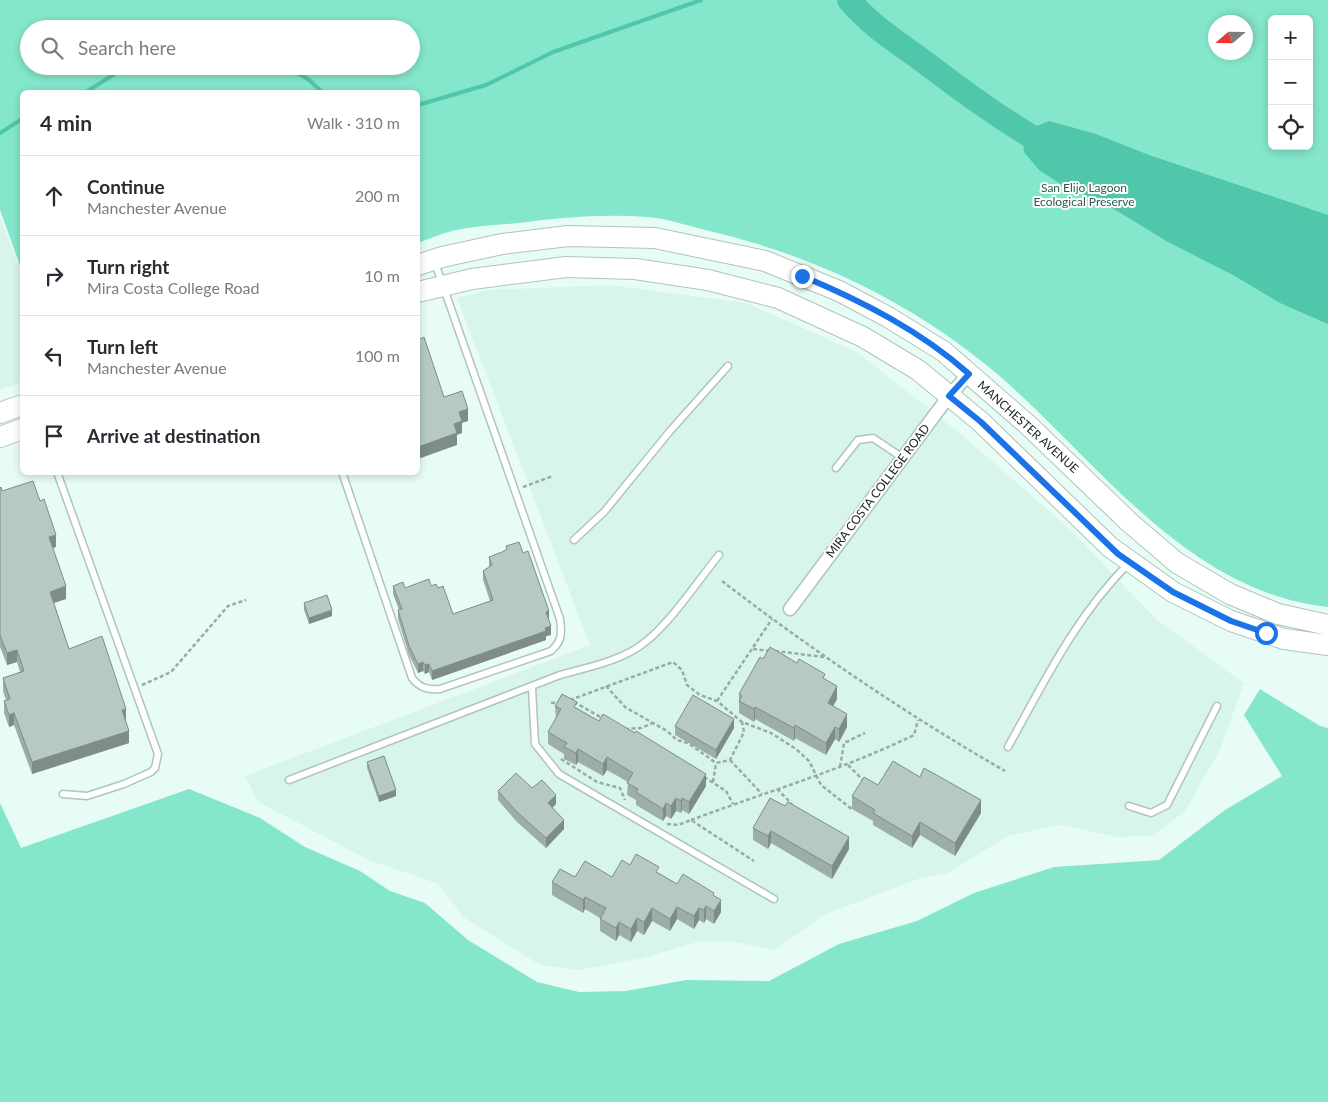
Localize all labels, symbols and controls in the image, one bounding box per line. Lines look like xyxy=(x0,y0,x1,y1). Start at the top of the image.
north arrow xyxy=(1208,15,1253,60)
map controls xyxy=(1268,15,1313,150)
button: + xyxy=(1268,15,1313,60)
search box xyxy=(20,20,420,75)
icon: search xyxy=(38,34,66,62)
text: Search here xyxy=(78,36,176,59)
button: − xyxy=(1268,60,1313,105)
button: locate xyxy=(1268,105,1313,150)
text: 4 min xyxy=(40,110,92,135)
text: Walk · 310 m xyxy=(307,113,400,132)
text: Continue xyxy=(87,175,165,198)
park label: San Elijo Lagoon Ecological Preserve xyxy=(1033,180,1135,209)
icon: ahead xyxy=(40,182,68,210)
text: 200 m xyxy=(355,186,400,205)
text: Manchester Avenue xyxy=(87,198,227,217)
text: Turn right xyxy=(87,255,169,278)
icon: right xyxy=(40,262,68,290)
route end xyxy=(791,265,814,288)
text: 10 m xyxy=(364,266,400,285)
text: Mira Costa College Road xyxy=(87,278,259,297)
text: Turn left xyxy=(87,335,158,358)
icon: left xyxy=(40,342,68,370)
text: 100 m xyxy=(355,346,400,365)
text: Manchester Avenue xyxy=(87,358,227,377)
street label: MANCHESTER AVENUE xyxy=(975,377,1082,476)
street label: MIRA COSTA COLLEGE ROAD xyxy=(823,421,933,560)
icon: arrive xyxy=(40,422,68,450)
text: Arrive at destination xyxy=(87,424,260,447)
route start xyxy=(1255,622,1278,645)

